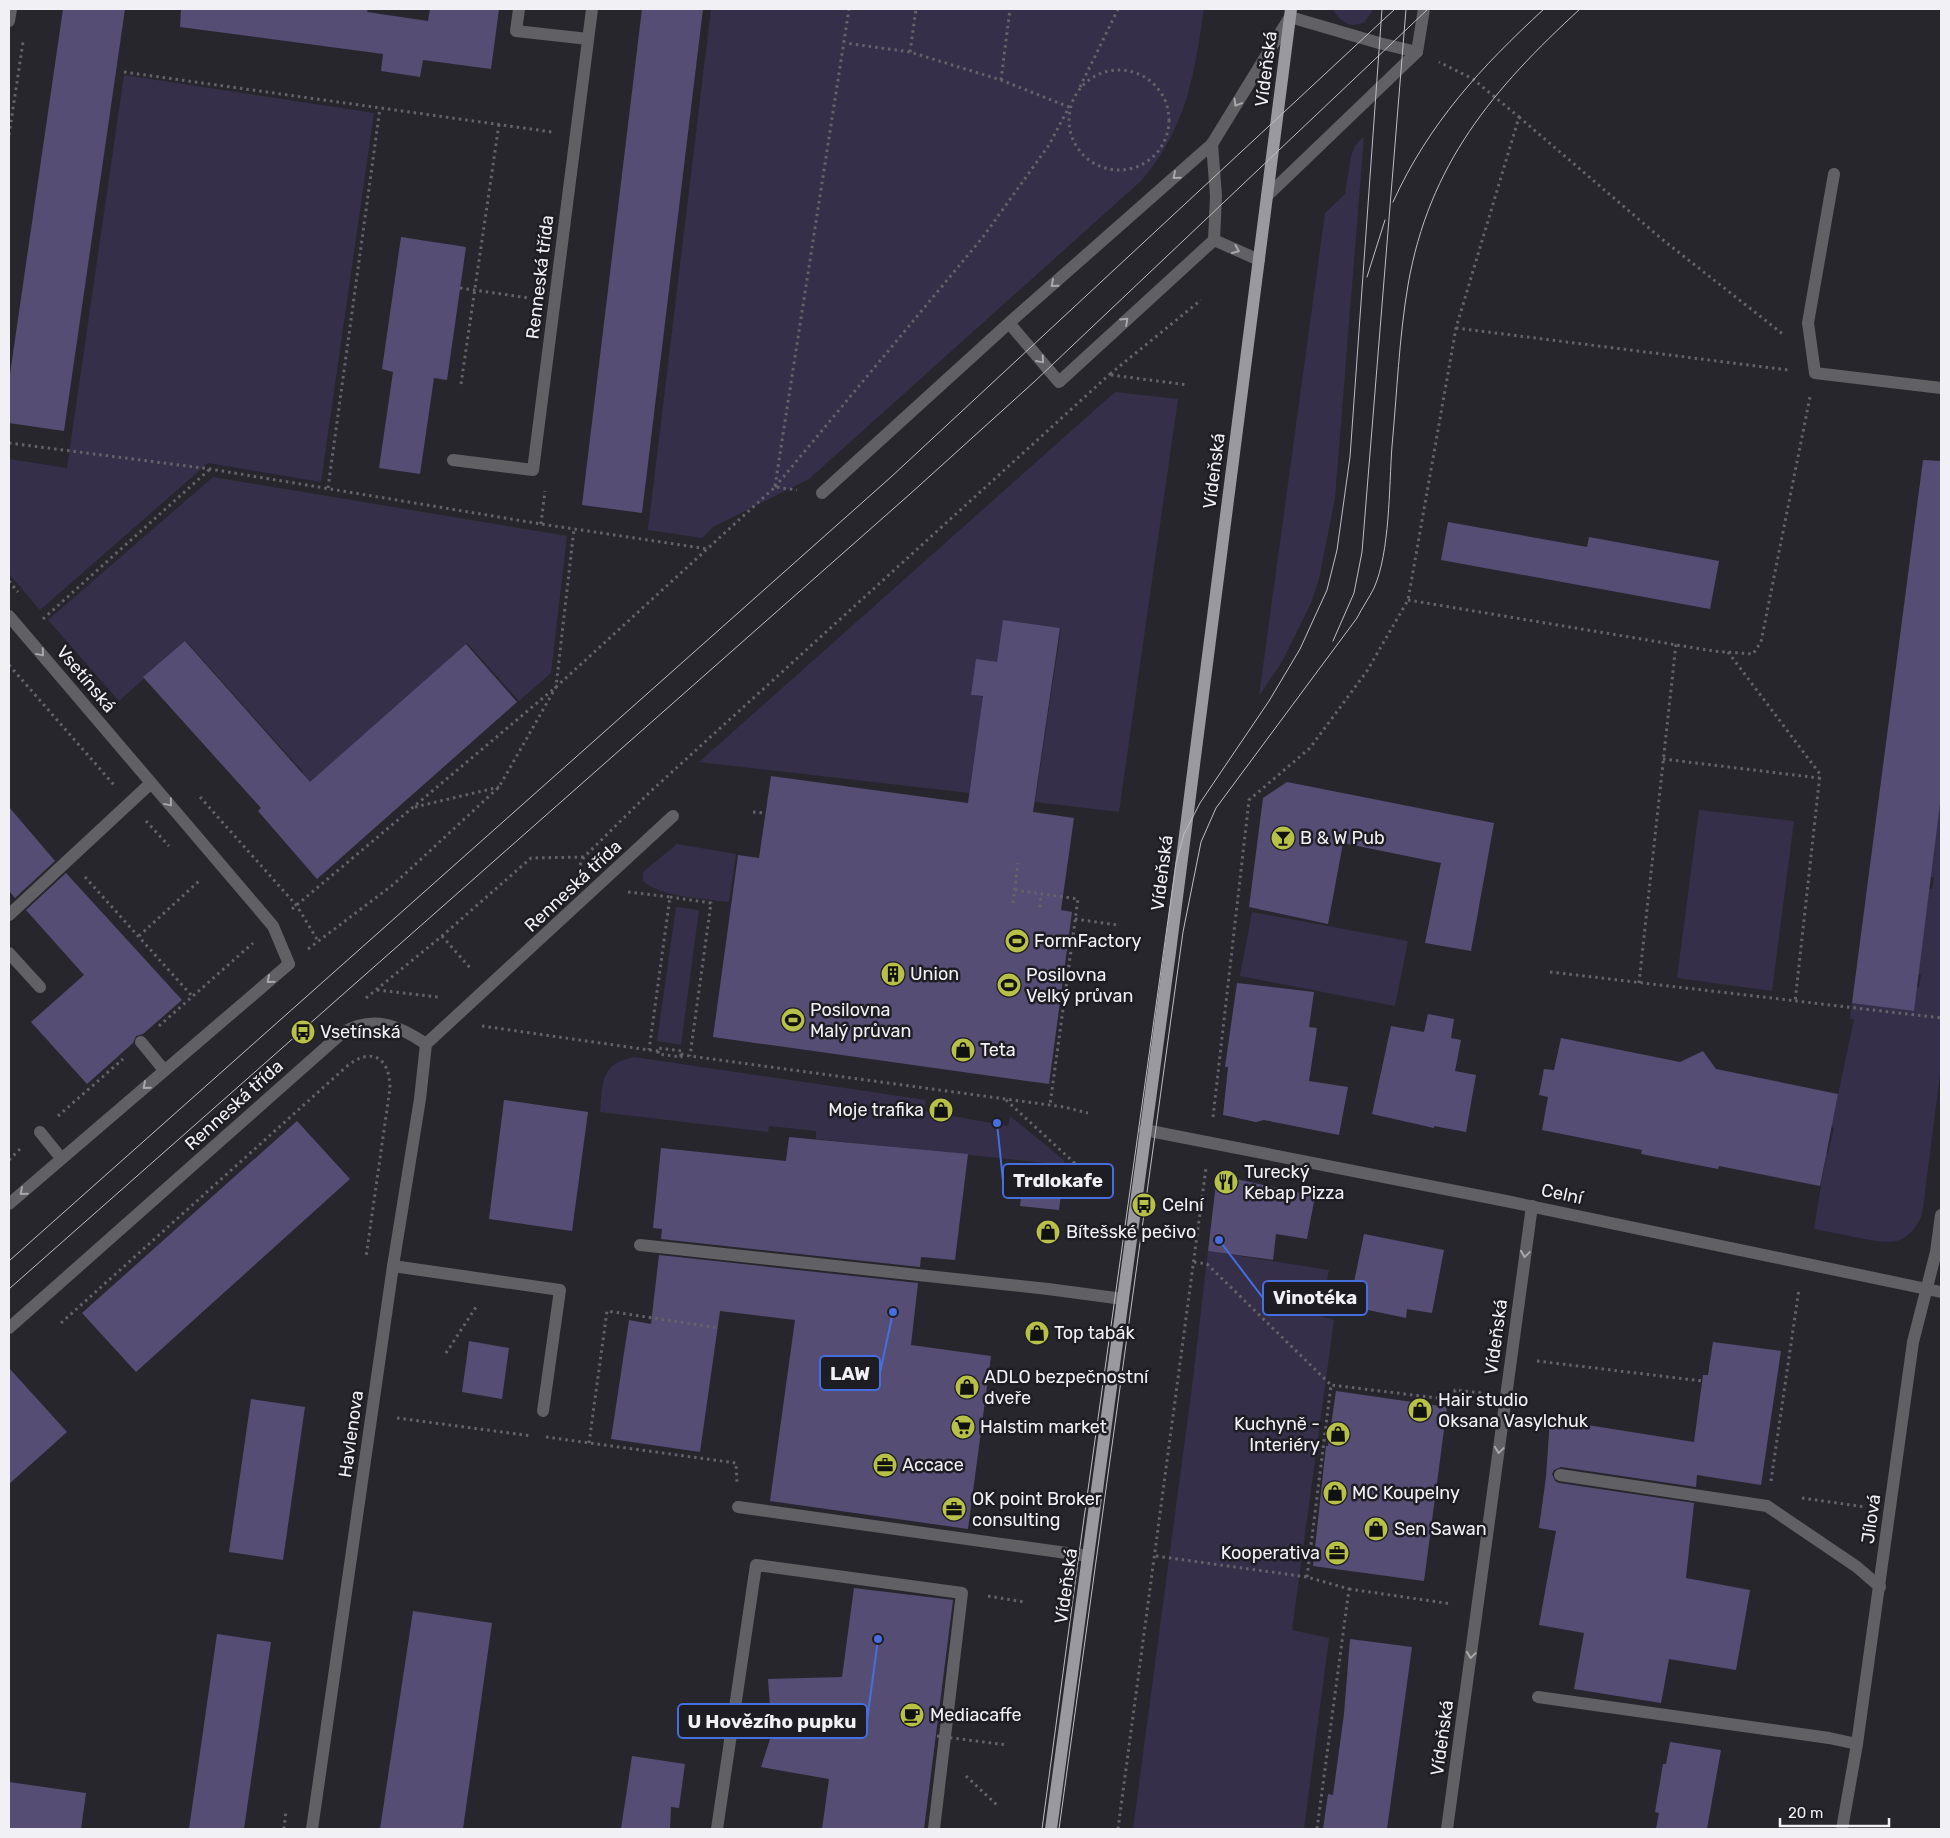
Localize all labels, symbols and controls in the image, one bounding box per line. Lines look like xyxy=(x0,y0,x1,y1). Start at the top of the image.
street label: Vídeňská xyxy=(1250,30,1282,108)
one-way arrow xyxy=(1234,98,1244,107)
one-way arrow xyxy=(1172,171,1181,180)
street label: Renneská třída xyxy=(521,214,559,340)
one-way arrow xyxy=(1231,244,1240,254)
one-way arrow xyxy=(1050,278,1059,287)
one-way arrow xyxy=(1120,318,1129,327)
one-way arrow xyxy=(1035,355,1044,364)
street label: Vídeňská xyxy=(1198,432,1230,510)
street label: Vsetínská xyxy=(52,641,120,717)
one-way arrow xyxy=(35,647,44,656)
one-way arrow xyxy=(163,798,172,807)
bar icon: B & W Pub xyxy=(1270,825,1296,851)
place label: B & W Pub xyxy=(1300,827,1385,849)
street label: Vídeňská xyxy=(1146,834,1178,912)
street label: Renneská třída xyxy=(520,835,626,937)
sports icon: FormFactory xyxy=(1004,928,1030,954)
place label: FormFactory xyxy=(1034,930,1142,952)
building icon: Union xyxy=(880,961,906,987)
place label: Union xyxy=(910,963,959,985)
place label: Posilovna Velký průvan xyxy=(1026,964,1133,1007)
sports icon: Posilovna Velký průvan xyxy=(996,972,1022,998)
one-way arrow xyxy=(266,974,275,983)
place label: Posilovna Malý průvan xyxy=(810,999,911,1042)
sports icon: Posilovna Malý průvan xyxy=(780,1007,806,1033)
bus stop icon: Vsetínská xyxy=(290,1019,316,1045)
place label: Vsetínská xyxy=(320,1021,401,1043)
shop icon: Teta xyxy=(950,1037,976,1063)
place label: Teta xyxy=(980,1039,1016,1061)
street label: Renneská třída xyxy=(180,1055,288,1155)
one-way arrow xyxy=(143,1080,152,1089)
shop icon: Moje trafika xyxy=(928,1097,954,1123)
place label: Moje trafika xyxy=(828,1099,924,1121)
place label: Turecký Kebap Pizza xyxy=(1244,1161,1344,1204)
callout: Trdlokafe xyxy=(1003,1164,1113,1198)
text: Trdlokafe xyxy=(1013,1169,1103,1192)
restaurant icon: Turecký Kebap Pizza xyxy=(1213,1169,1239,1195)
street label: Celní xyxy=(1539,1179,1586,1209)
one-way arrow xyxy=(20,1186,29,1194)
bus stop icon: Celní xyxy=(1131,1192,1157,1218)
place label: Celní xyxy=(1162,1194,1205,1216)
shop icon: Bítešské pečivo xyxy=(1035,1219,1061,1245)
place label: Bítešské pečivo xyxy=(1066,1221,1196,1243)
one-way arrow xyxy=(1520,1251,1531,1259)
callout: Vinotéka xyxy=(1263,1281,1367,1315)
text: Vinotéka xyxy=(1273,1286,1357,1309)
street label: Vídeňská xyxy=(1480,1298,1512,1376)
shop icon: Top tabák xyxy=(1024,1320,1050,1346)
place label: Top tabák xyxy=(1054,1322,1135,1344)
callout: LAW xyxy=(820,1356,880,1390)
text: LAW xyxy=(830,1362,870,1385)
place label: ADLO bezpečnostní dveře xyxy=(984,1366,1150,1409)
shop icon: ADLO bezpečnostní dveře xyxy=(954,1374,980,1400)
street label: Havlenova xyxy=(334,1389,368,1479)
place label: Hair studio Oksana Vasylchuk xyxy=(1438,1389,1589,1432)
shop icon: Hair studio Oksana Vasylchuk xyxy=(1407,1397,1433,1423)
place label: Kuchyně - Interiéry xyxy=(1234,1413,1320,1456)
supermarket icon: Halstim market xyxy=(950,1414,976,1440)
place label: Halstim market xyxy=(980,1416,1107,1438)
shop icon: Kuchyně - Interiéry xyxy=(1325,1421,1351,1447)
one-way arrow xyxy=(1494,1446,1504,1454)
office icon: Accace xyxy=(872,1452,898,1478)
place label: Accace xyxy=(902,1454,964,1476)
shop icon: MC Koupelny xyxy=(1322,1480,1348,1506)
place label: MC Koupelny xyxy=(1352,1482,1460,1504)
place label: OK point Broker consulting xyxy=(972,1488,1102,1531)
street label: Jílová xyxy=(1857,1493,1885,1545)
office icon: OK point Broker consulting xyxy=(941,1496,967,1522)
shop icon: Sen Sawan xyxy=(1363,1516,1389,1542)
place label: Sen Sawan xyxy=(1394,1518,1487,1540)
office icon: Kooperativa xyxy=(1324,1540,1350,1566)
place label: Kooperativa xyxy=(1221,1542,1320,1564)
street label: Vídeňská xyxy=(1050,1547,1082,1625)
one-way arrow xyxy=(1466,1652,1477,1660)
street label: Vídeňská xyxy=(1426,1699,1458,1777)
cafe icon: Mediacaffe xyxy=(899,1702,925,1728)
callout: U Hovězího pupku xyxy=(678,1704,867,1738)
place label: Mediacaffe xyxy=(930,1704,1022,1726)
text: U Hovězího pupku xyxy=(688,1710,856,1733)
scale bar xyxy=(1780,1796,1889,1828)
text: 20 m xyxy=(1788,1804,1823,1822)

